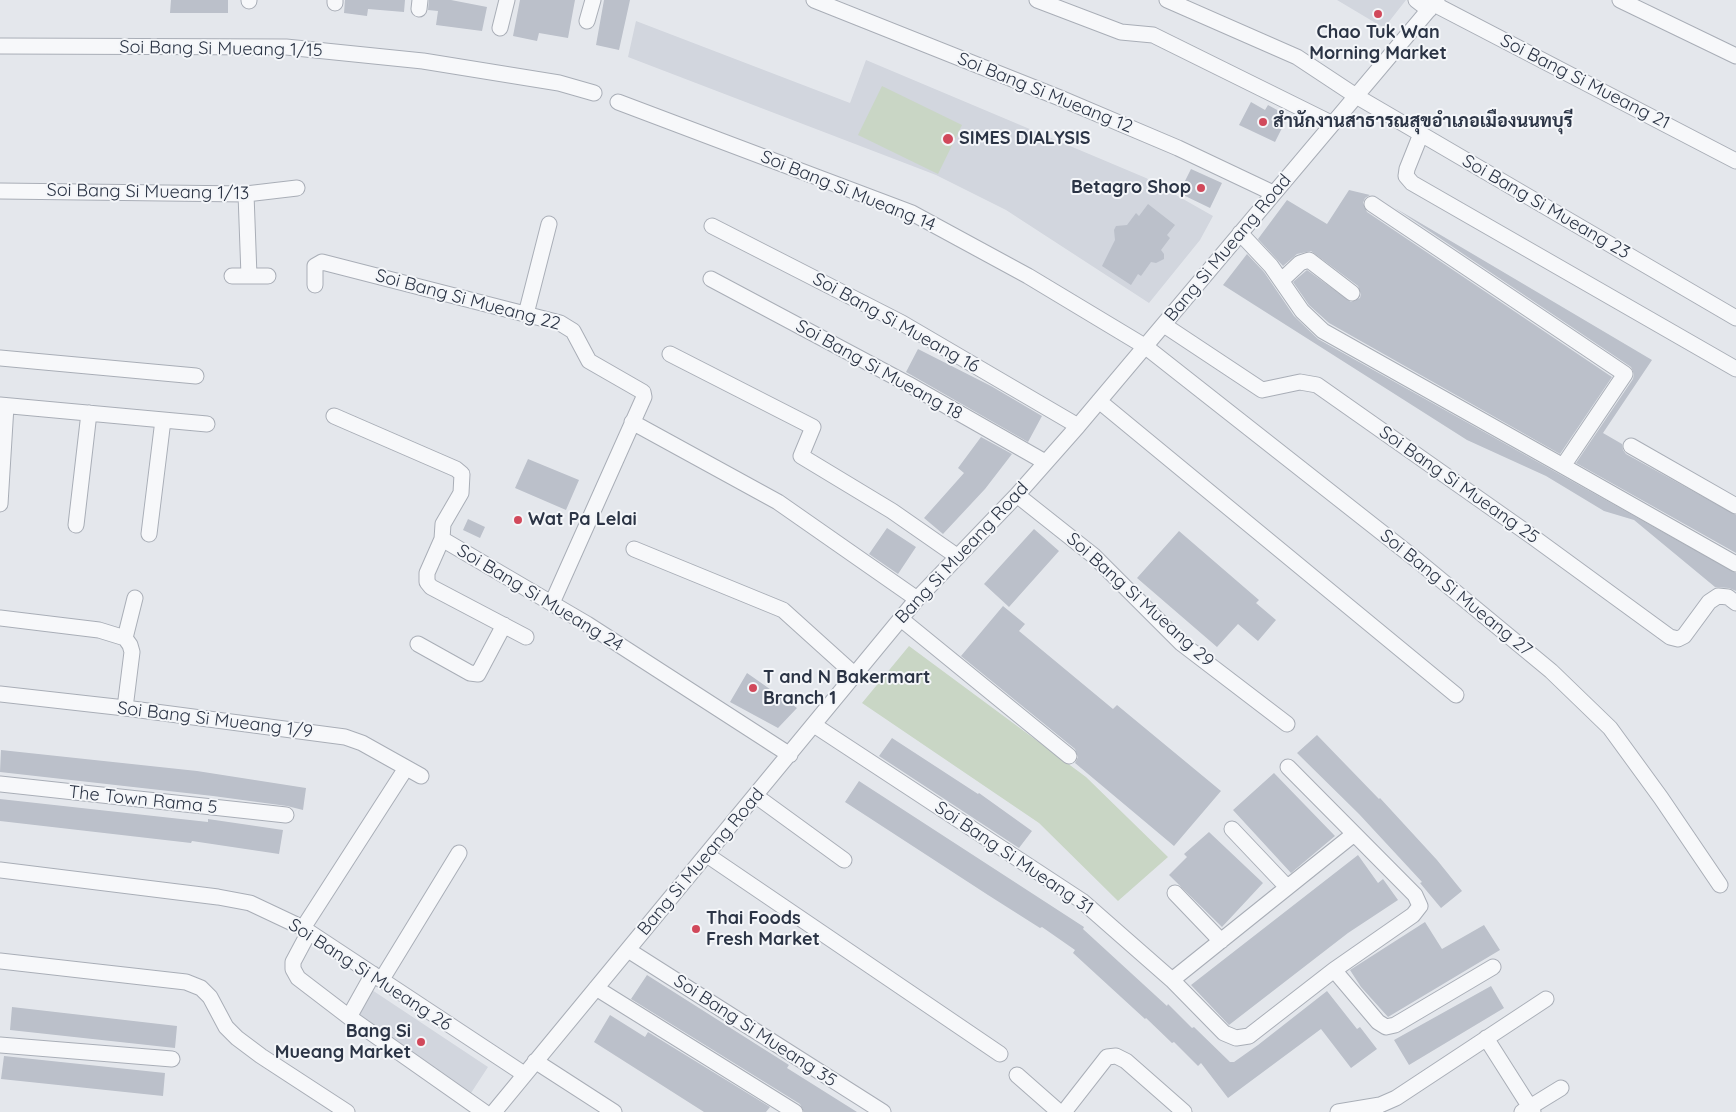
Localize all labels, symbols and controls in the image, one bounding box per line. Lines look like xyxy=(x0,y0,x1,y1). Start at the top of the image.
marker: Chao Tuk Wan Morning Market xyxy=(1372,8,1384,20)
place label: Chao Tuk Wan Morning Market xyxy=(1309,22,1447,64)
street label: Soi Bang Si Mueang 21 xyxy=(1497,30,1673,134)
street label: Soi Bang Si Mueang 1/15 xyxy=(119,36,323,62)
street label: Soi Bang Si Mueang 12 xyxy=(954,48,1136,138)
place label: สำนักงานสาธารณสุขอำเภอเมืองนนทบุรี xyxy=(1273,111,1573,133)
marker: สำนักงานสาธารณสุขอำเภอเมืองนนทบุรี xyxy=(1257,116,1269,128)
place label: SIMES DIALYSIS xyxy=(959,128,1091,150)
marker: SIMES DIALYSIS xyxy=(941,132,955,146)
street label: Soi Bang Si Mueang 14 xyxy=(757,146,939,236)
street label: Soi Bang Si Mueang 23 xyxy=(1458,150,1634,264)
street label: Bang Si Mueang Road xyxy=(1160,170,1296,326)
place label: Betagro Shop xyxy=(1071,177,1191,199)
street label: Soi Bang Si Mueang 1/13 xyxy=(46,179,250,205)
marker: Betagro Shop xyxy=(1195,182,1207,194)
street label: Soi Bang Si Mueang 22 xyxy=(373,265,563,335)
street label: Soi Bang Si Mueang 16 xyxy=(809,268,983,378)
street label: Soi Bang Si Mueang 18 xyxy=(792,315,966,425)
street label: Soi Bang Si Mueang 25 xyxy=(1375,422,1543,548)
street label: Bang Si Mueang Road xyxy=(891,478,1033,628)
place label: Wat Pa Lelai xyxy=(528,509,637,531)
marker: Wat Pa Lelai xyxy=(512,514,524,526)
street label: Soi Bang Si Mueang 27 xyxy=(1376,525,1536,661)
street label: Soi Bang Si Mueang 29 xyxy=(1062,528,1218,672)
street label: Soi Bang Si Mueang 24 xyxy=(453,540,627,656)
place label: T and N Bakermart Branch 1 xyxy=(763,667,930,710)
marker: T and N Bakermart Branch 1 xyxy=(747,682,759,694)
street label: Soi Bang Si Mueang 1/9 xyxy=(116,697,314,743)
street label: The Town Rama 5 xyxy=(67,781,219,819)
street label: Bang Si Mueang Road xyxy=(633,784,769,940)
street label: Soi Bang Si Mueang 31 xyxy=(931,797,1097,919)
place label: Thai Foods Fresh Market xyxy=(706,908,820,951)
street label: Soi Bang Si Mueang 26 xyxy=(284,914,456,1036)
marker: Thai Foods Fresh Market xyxy=(690,923,702,935)
street label: Soi Bang Si Mueang 35 xyxy=(669,970,841,1092)
place label: Bang Si Mueang Market xyxy=(275,1021,411,1064)
marker: Bang Si Mueang Market xyxy=(415,1036,427,1048)

